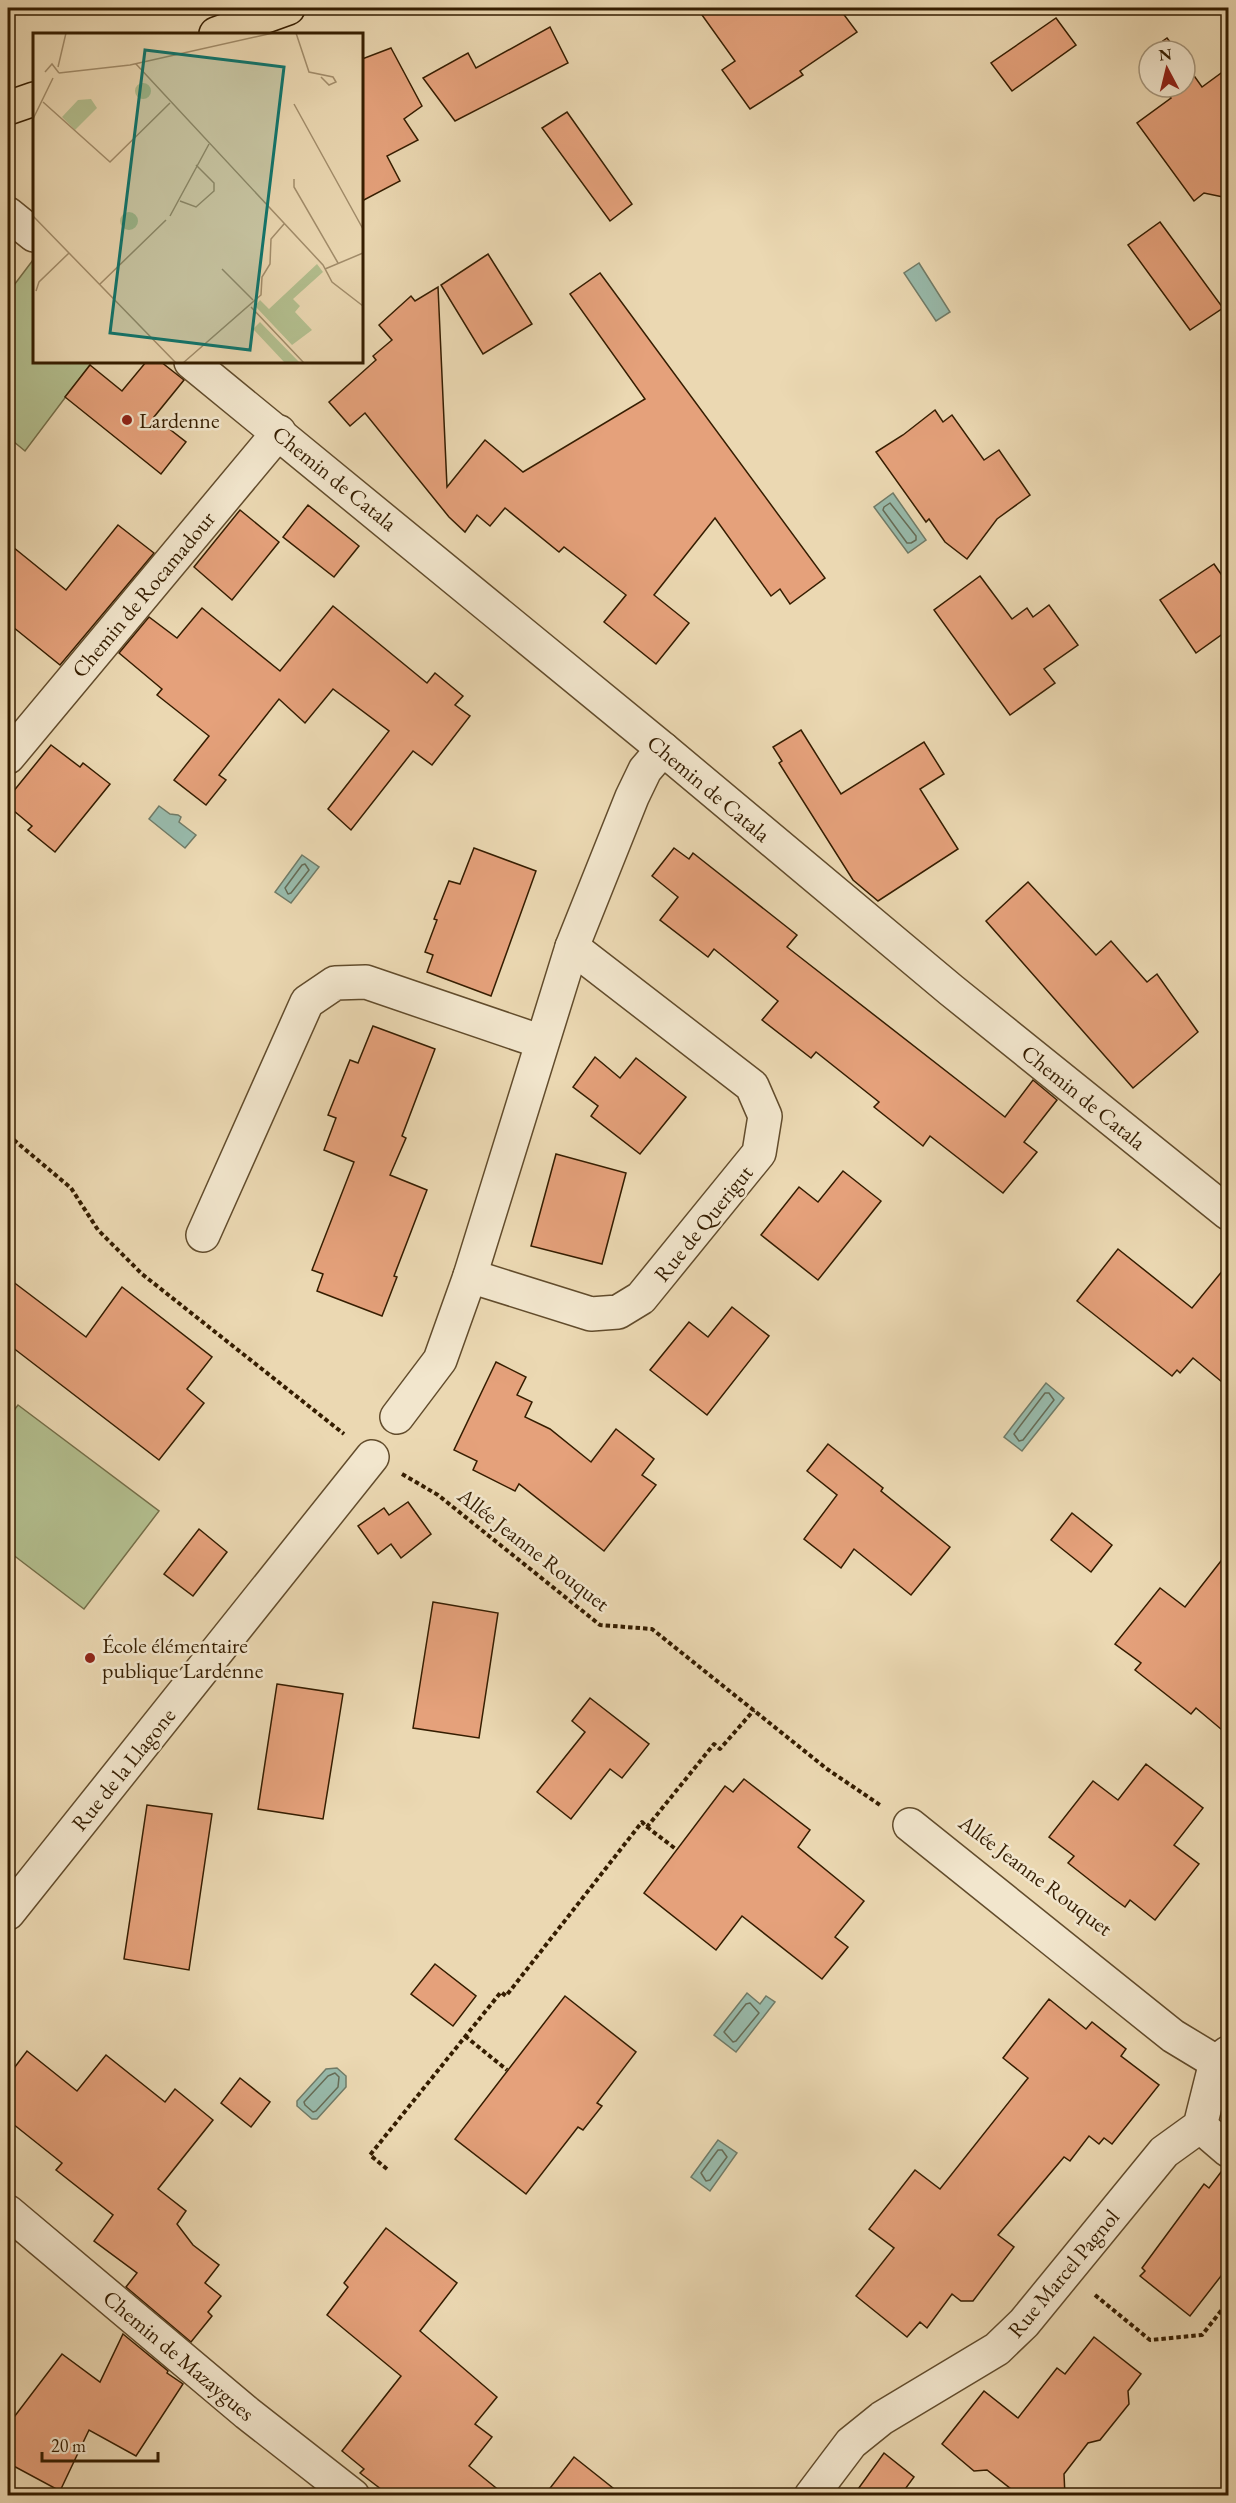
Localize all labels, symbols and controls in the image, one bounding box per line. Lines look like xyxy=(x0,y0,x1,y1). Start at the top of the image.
inset map xyxy=(33,33,363,363)
north arrow xyxy=(1137,39,1197,99)
text: N xyxy=(1158,43,1173,66)
place label: Lardenne xyxy=(139,406,220,435)
marker: Lardenne xyxy=(120,413,134,427)
street label: Chemin de Catala xyxy=(266,419,403,538)
street label: Chemin de Rocamadour xyxy=(65,504,222,684)
street label: Chemin de Catala xyxy=(641,728,777,849)
street label: Chemin de Catala xyxy=(1015,1038,1152,1157)
street label: Rue de Querigut xyxy=(647,1159,759,1288)
street label: Allée Jeanne Rouquet xyxy=(451,1480,616,1618)
place label: École élémentaire publique Lardenne xyxy=(102,1631,264,1685)
marker: École élémentaire publique Lardenne xyxy=(83,1651,97,1665)
street label: Rue de la Llagone xyxy=(65,1701,182,1837)
street label: Allée Jeanne Rouquet xyxy=(952,1808,1118,1943)
street label: Rue Marcel Pagnol xyxy=(1001,2203,1126,2344)
street label: Chemin de Mazaygues xyxy=(97,2283,260,2427)
scale bar xyxy=(42,2425,158,2463)
text: 20 m xyxy=(51,2434,86,2457)

